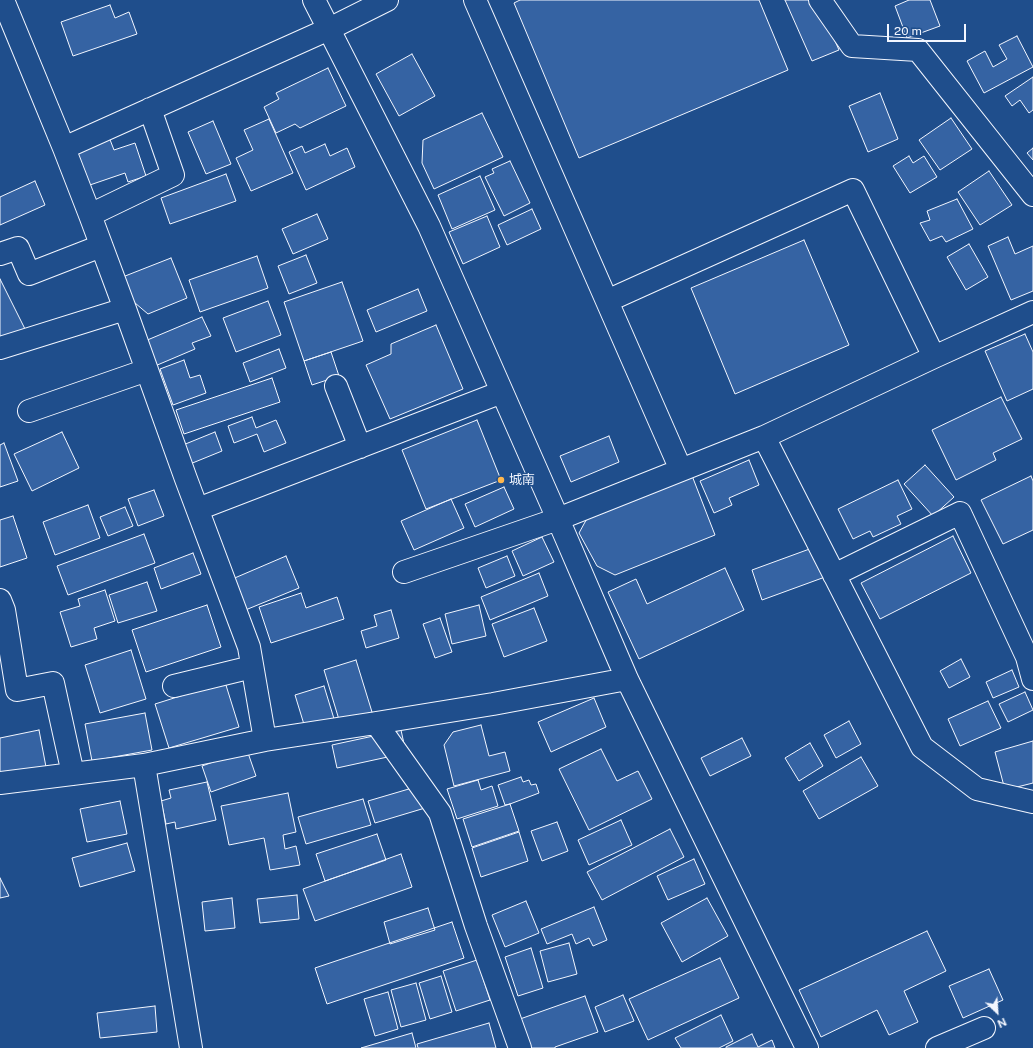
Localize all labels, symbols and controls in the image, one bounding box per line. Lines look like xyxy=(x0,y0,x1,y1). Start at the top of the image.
scale bar xyxy=(889,16,968,42)
text: 20 m xyxy=(894,24,922,38)
place label: 城南 xyxy=(509,472,535,488)
marker: 城南 xyxy=(496,475,506,485)
north arrow xyxy=(977,992,1017,1032)
text: N xyxy=(996,1016,1009,1030)

